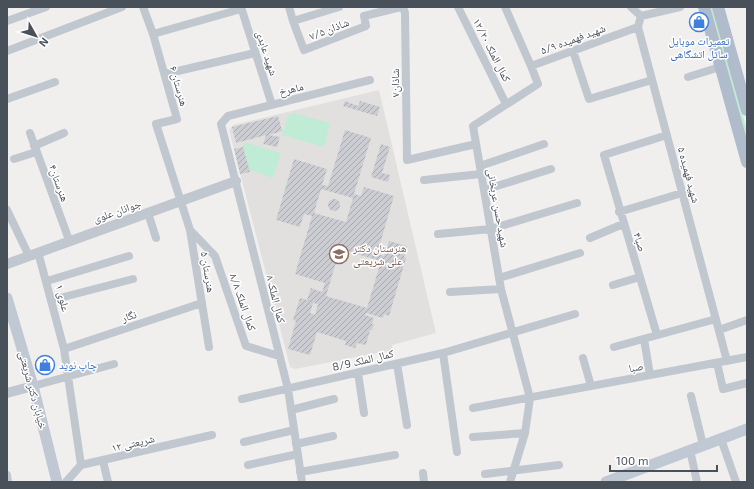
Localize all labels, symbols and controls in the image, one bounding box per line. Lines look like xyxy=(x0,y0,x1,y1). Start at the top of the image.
shop icon: تعمیرات موبایل ساتل اتشگاهی xyxy=(688,11,710,33)
street label: شاذان ۷/۵ xyxy=(307,15,351,43)
north arrow xyxy=(16,16,56,56)
street label: کمال الملک ۱۲/۲۰ xyxy=(470,16,514,85)
street label: شهید فهمیده ۵/۹ xyxy=(539,21,607,56)
street label: شهید عابدی xyxy=(253,29,281,77)
place label: تعمیرات موبایل ساتل اتشگاهی xyxy=(668,34,730,61)
text: N xyxy=(37,35,52,50)
street label: هنرستان ۶ xyxy=(167,64,192,108)
street label: شاذان۷ xyxy=(388,69,402,97)
street label: ماهرخ xyxy=(277,79,305,99)
street label: شهید فهمیده ۵ xyxy=(676,145,703,204)
street label: هنرستان۴ xyxy=(46,162,72,204)
street label: شهید حسن عربخانی xyxy=(484,167,512,249)
street label: جوانان علوی xyxy=(91,196,143,226)
street label: صبا۴ xyxy=(631,231,650,253)
place label: هنرستان دکتر علی شریعتی xyxy=(352,241,407,268)
school or university icon: هنرستان دکتر علی شریعتی xyxy=(328,243,350,265)
street label: هنرستان ۵ xyxy=(198,251,218,294)
street label: کمال الملک ۸/۸ xyxy=(227,272,259,333)
street label: کمال الملک ۸ xyxy=(263,274,289,325)
street label: علوی ۱ xyxy=(53,283,73,314)
street label: نگار xyxy=(119,307,138,324)
street label: کمال الملک 8/9 xyxy=(331,346,396,374)
street label: خیابان دکتر شریعتی xyxy=(16,350,50,430)
shop icon: چاپ نوید xyxy=(34,354,56,376)
place label: چاپ نوید xyxy=(59,358,97,372)
street label: صبا xyxy=(627,359,644,375)
street label: شریعتی ۱۲ xyxy=(110,431,156,455)
scale bar xyxy=(610,447,717,473)
text: 100 m xyxy=(616,453,648,467)

